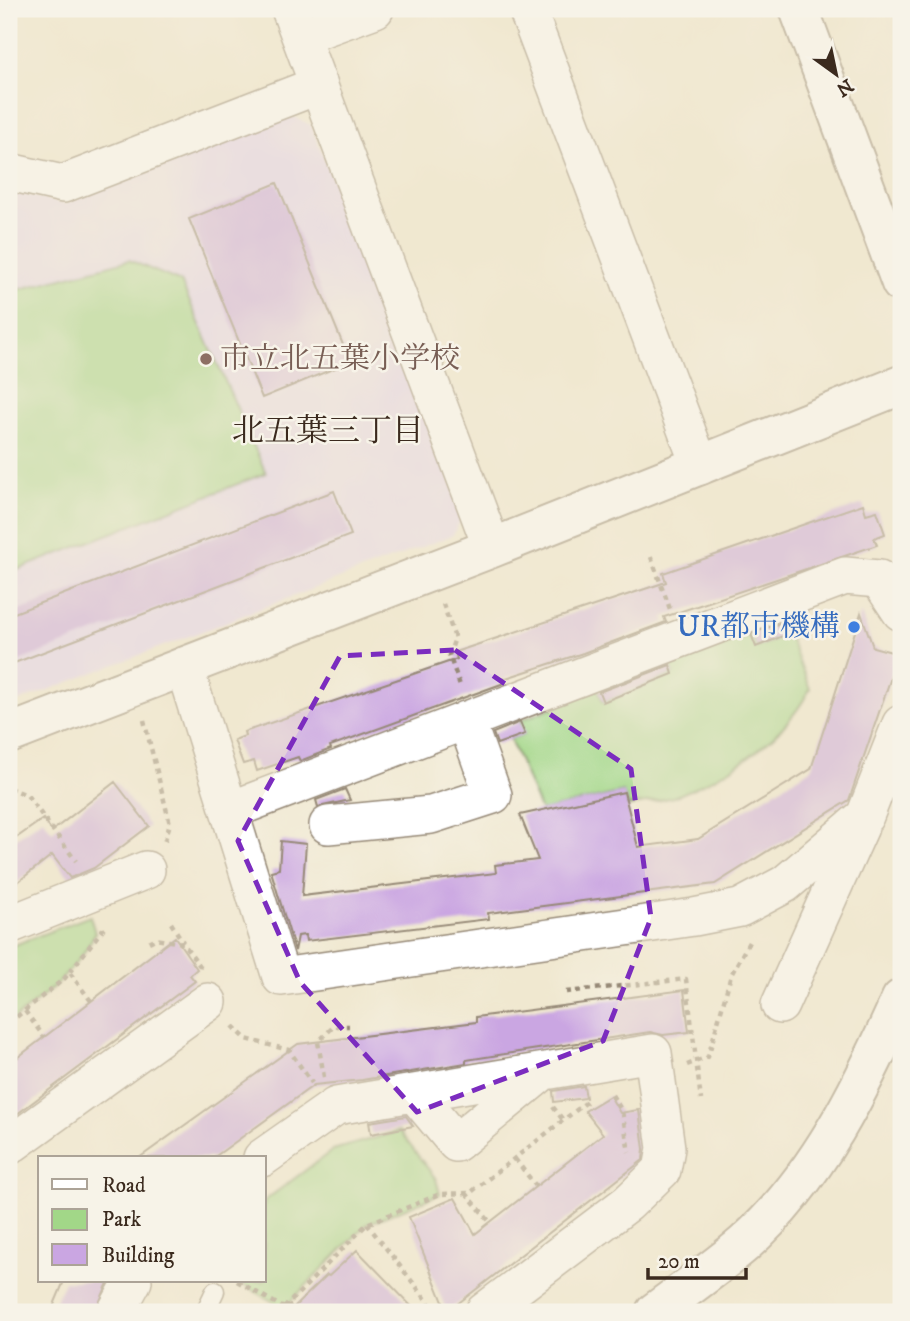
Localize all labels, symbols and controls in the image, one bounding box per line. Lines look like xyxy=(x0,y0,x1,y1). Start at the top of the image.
north arrow xyxy=(802,38,872,108)
text: N xyxy=(831,73,857,101)
place label: 市立北五葉小学校 xyxy=(220,341,460,378)
marker: 市立北五葉小学校 xyxy=(198,351,214,367)
district label: 北五葉三丁目 xyxy=(232,412,424,452)
place label: UR都市機構 xyxy=(677,609,840,646)
marker: UR都市機構 xyxy=(846,619,862,635)
legend xyxy=(38,1156,266,1282)
text: Road xyxy=(102,1173,146,1199)
text: Park xyxy=(102,1207,142,1233)
scale bar xyxy=(648,1237,746,1281)
text: Building xyxy=(102,1243,175,1269)
text: 20 m xyxy=(658,1249,700,1275)

